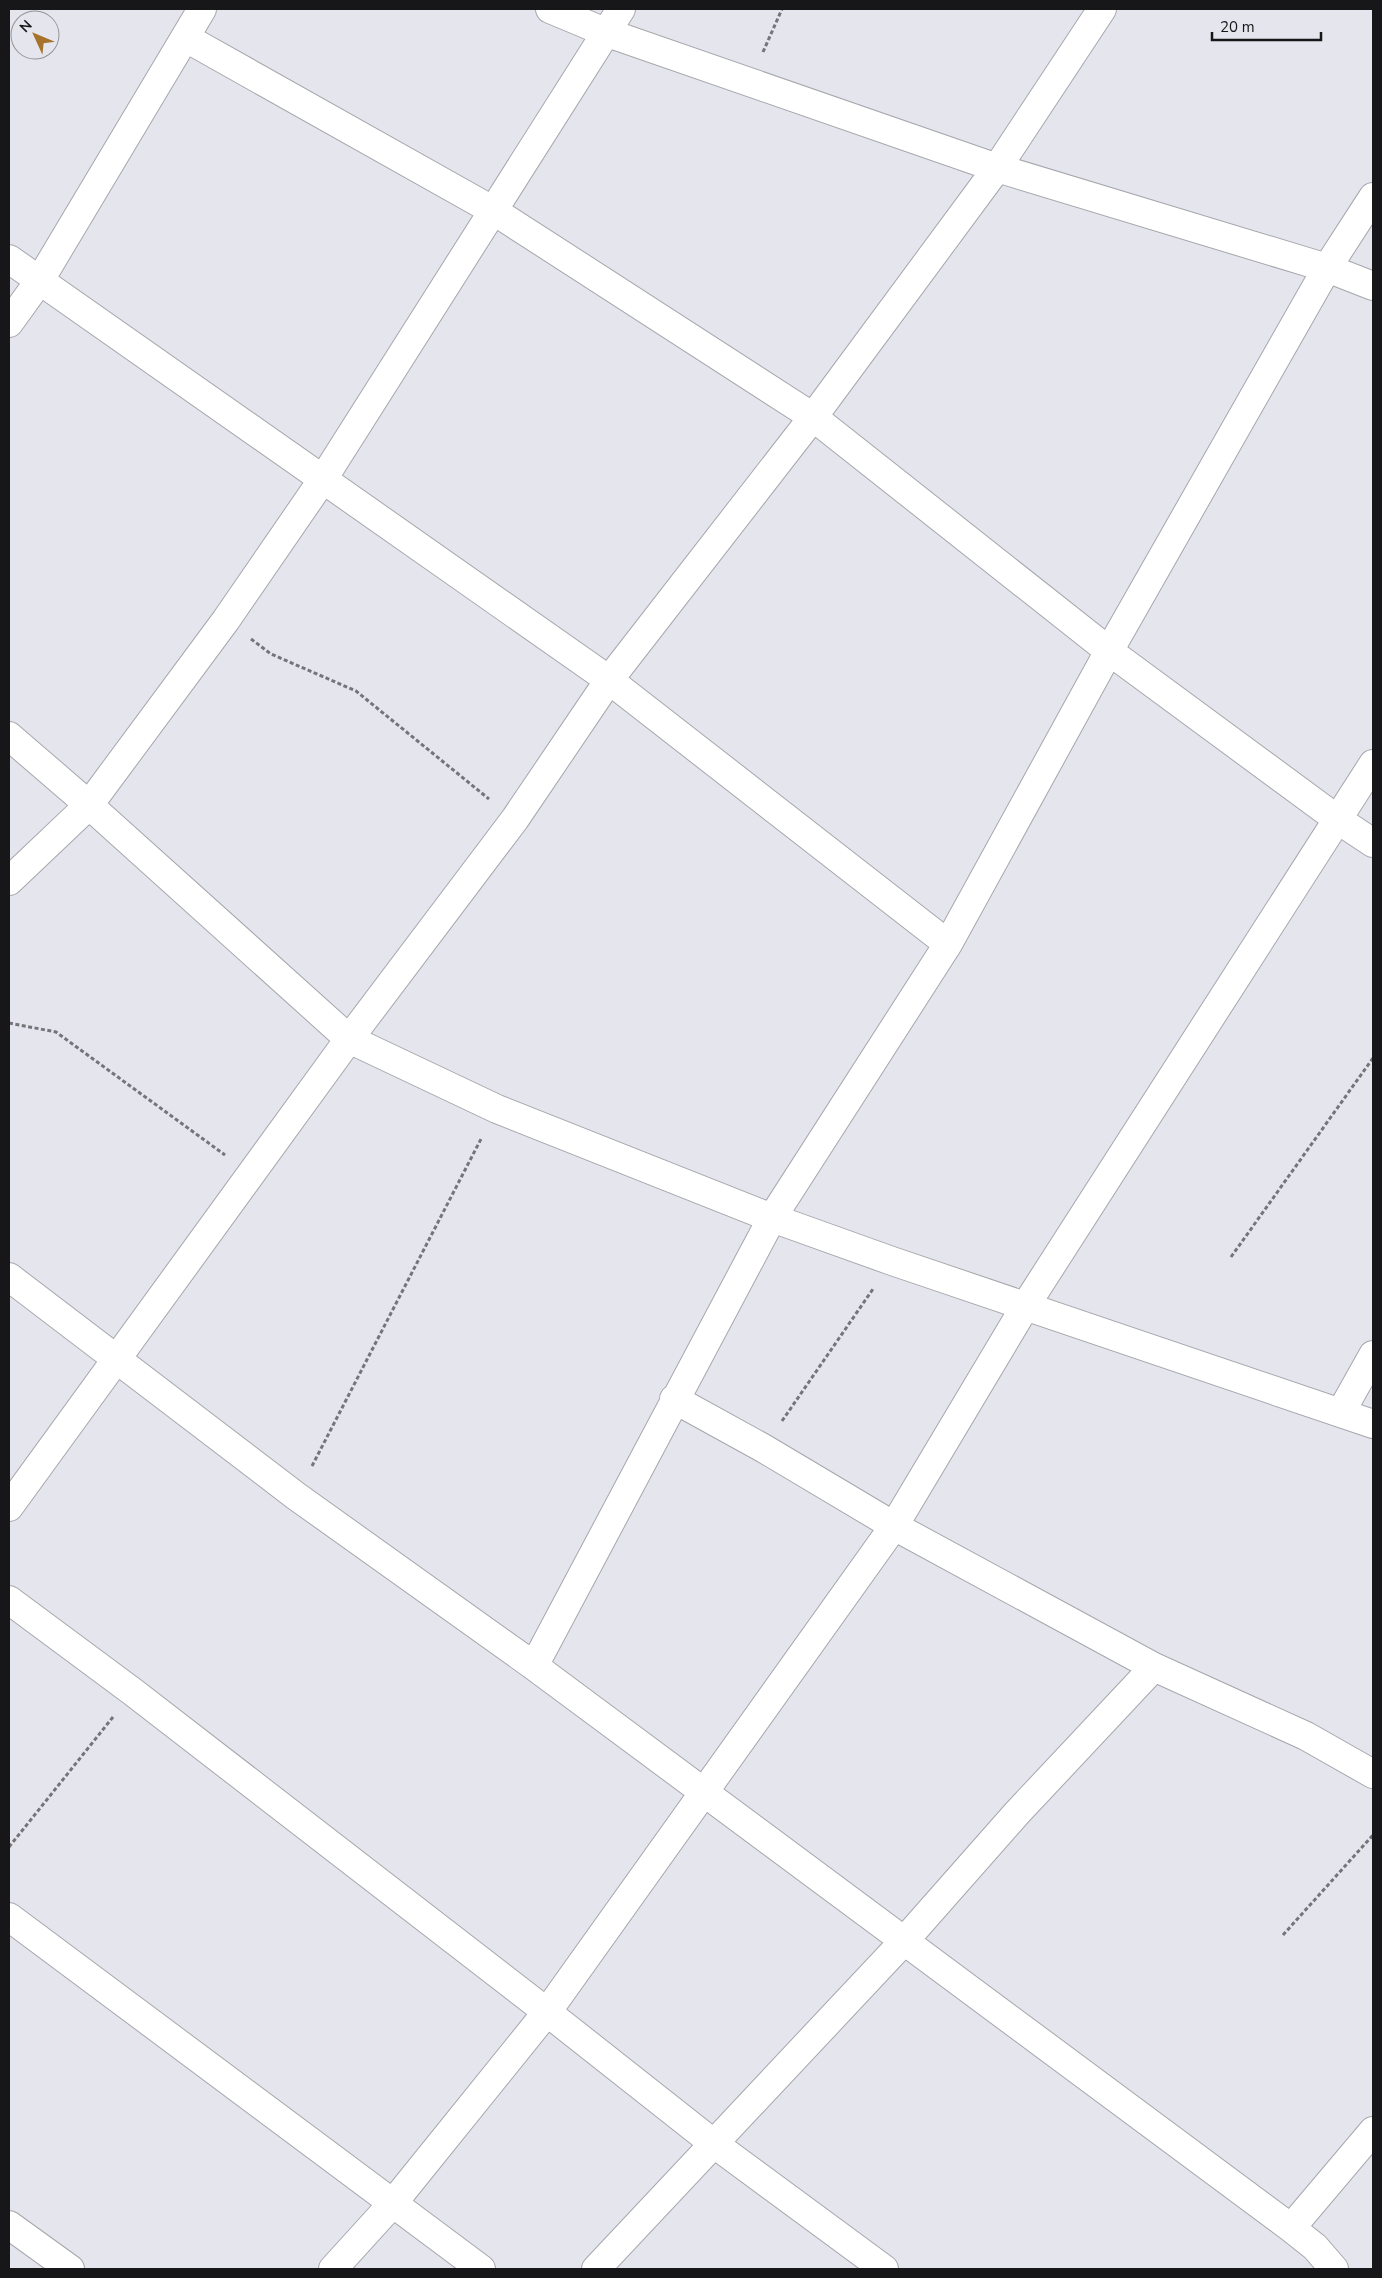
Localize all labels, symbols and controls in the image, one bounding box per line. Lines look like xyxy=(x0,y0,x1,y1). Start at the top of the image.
north arrow xyxy=(10,10,60,60)
scale bar xyxy=(1212,10,1321,42)
text: N xyxy=(16,16,36,37)
text: 20 m xyxy=(1220,17,1255,37)

